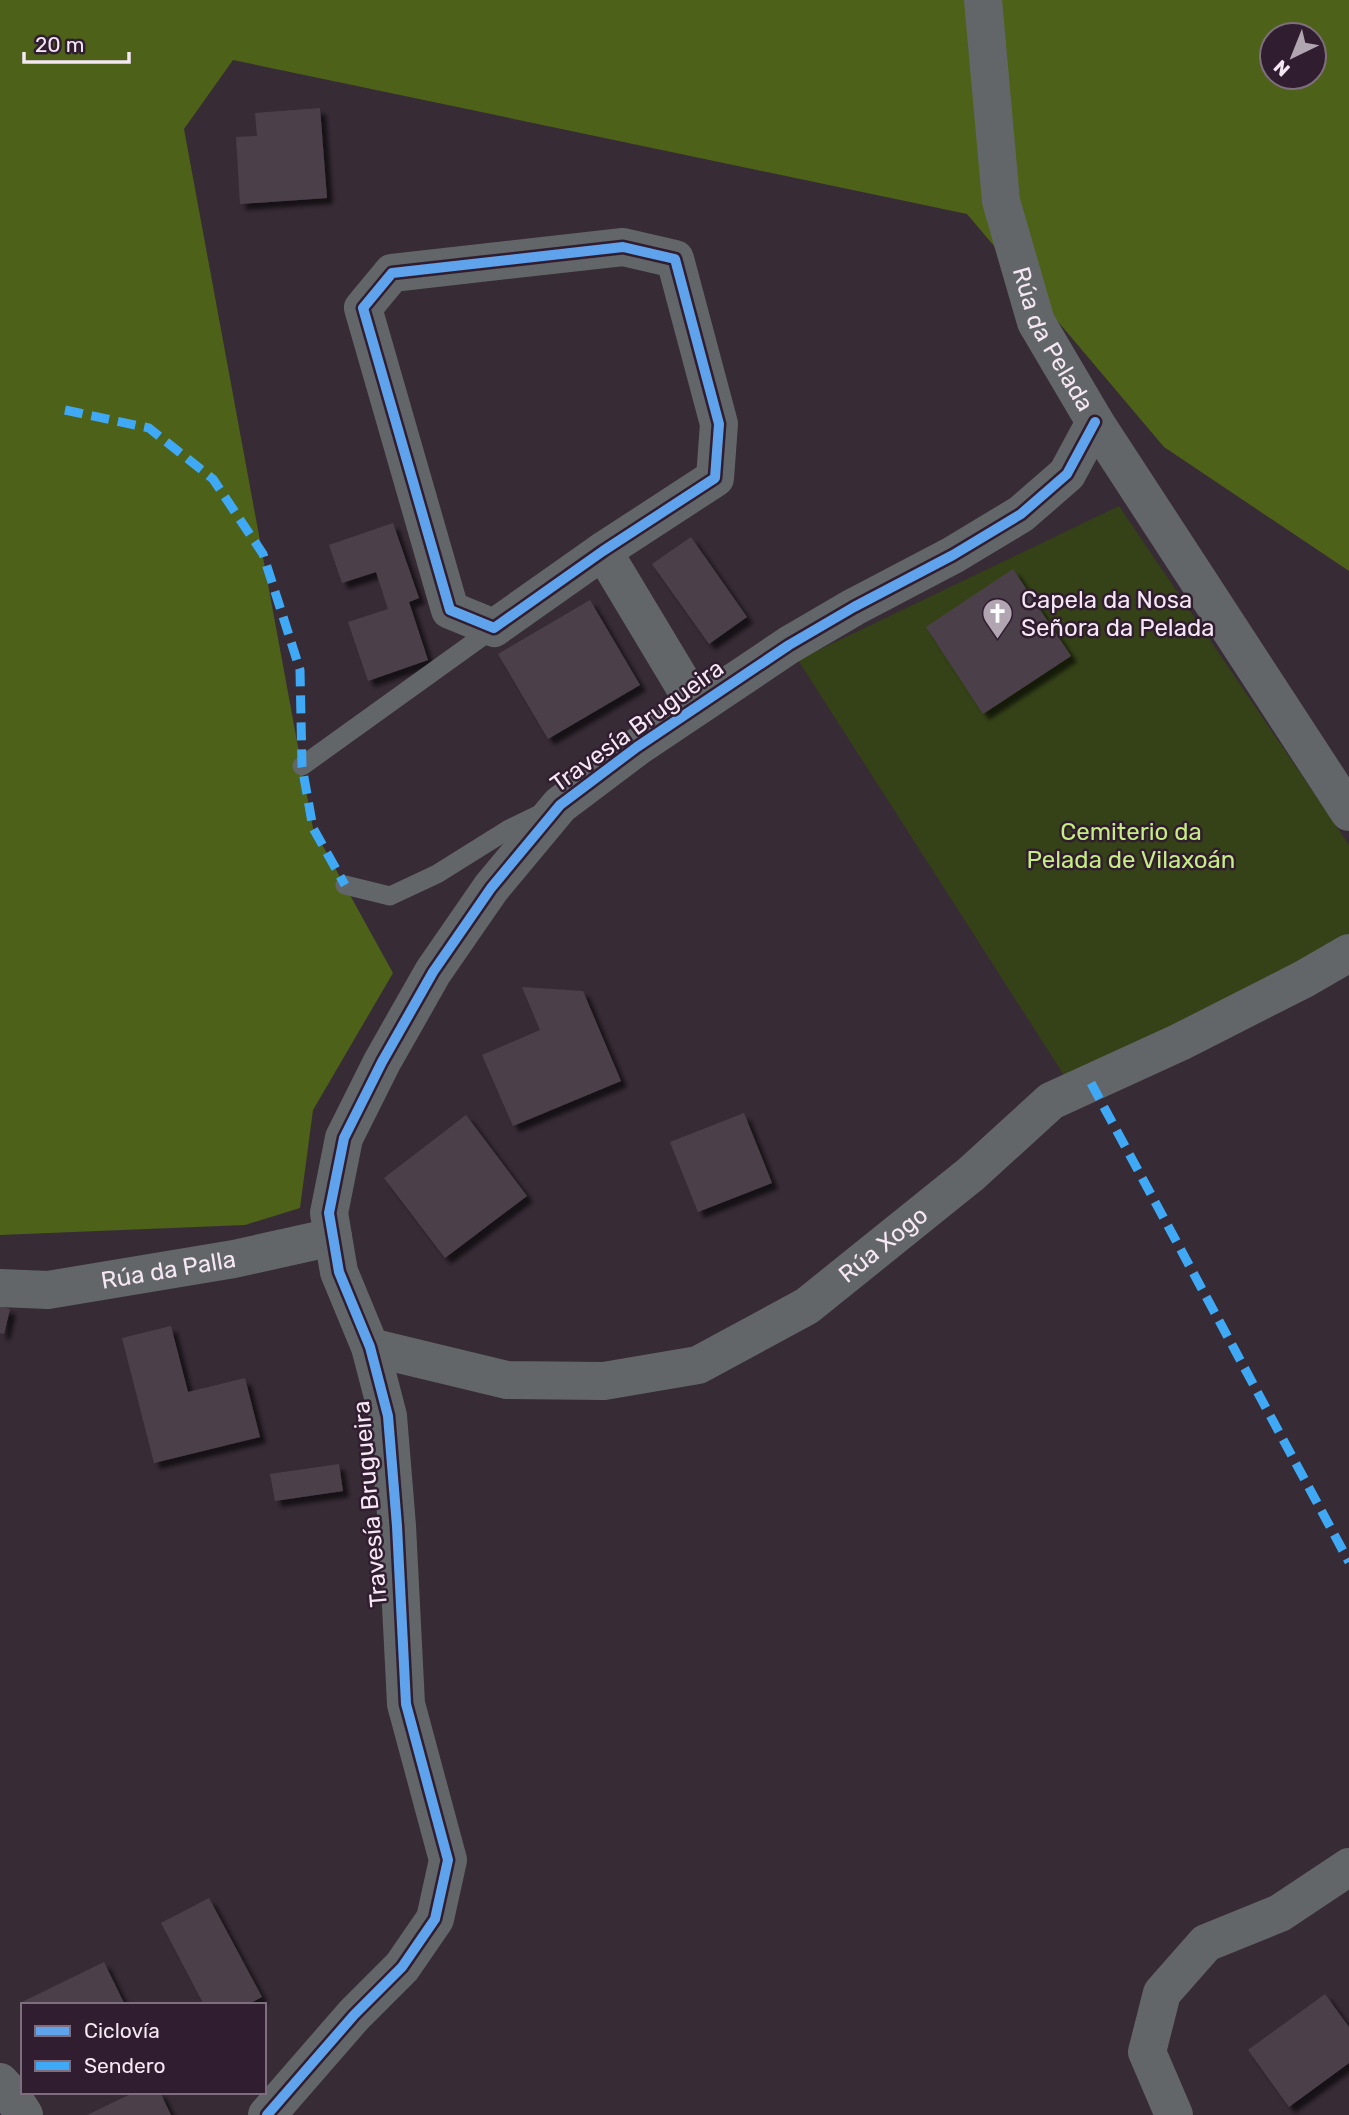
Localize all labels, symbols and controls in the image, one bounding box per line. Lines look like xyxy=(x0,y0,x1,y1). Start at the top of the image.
scale bar xyxy=(24,21,130,65)
north arrow xyxy=(1258,21,1328,91)
text: 20 m xyxy=(35,32,84,57)
text: N xyxy=(1269,55,1295,81)
street label: Rúa da Pelada xyxy=(1007,264,1100,416)
place label: Capela da Nosa Señora da Pelada xyxy=(1021,586,1214,642)
church icon: Capela da Nosa Señora da Pelada xyxy=(981,597,1015,641)
street label: Travesía Brugueira xyxy=(545,654,729,798)
park label: Cemiterio da Pelada de Vilaxoán xyxy=(1027,818,1235,874)
street label: Rúa Xogo xyxy=(833,1201,933,1289)
street label: Rúa da Palla xyxy=(99,1245,238,1295)
street label: Travesía Brugueira xyxy=(347,1400,393,1608)
legend xyxy=(21,2003,266,2094)
text: Ciclovía xyxy=(84,2018,160,2043)
text: Sendero xyxy=(84,2053,166,2078)

